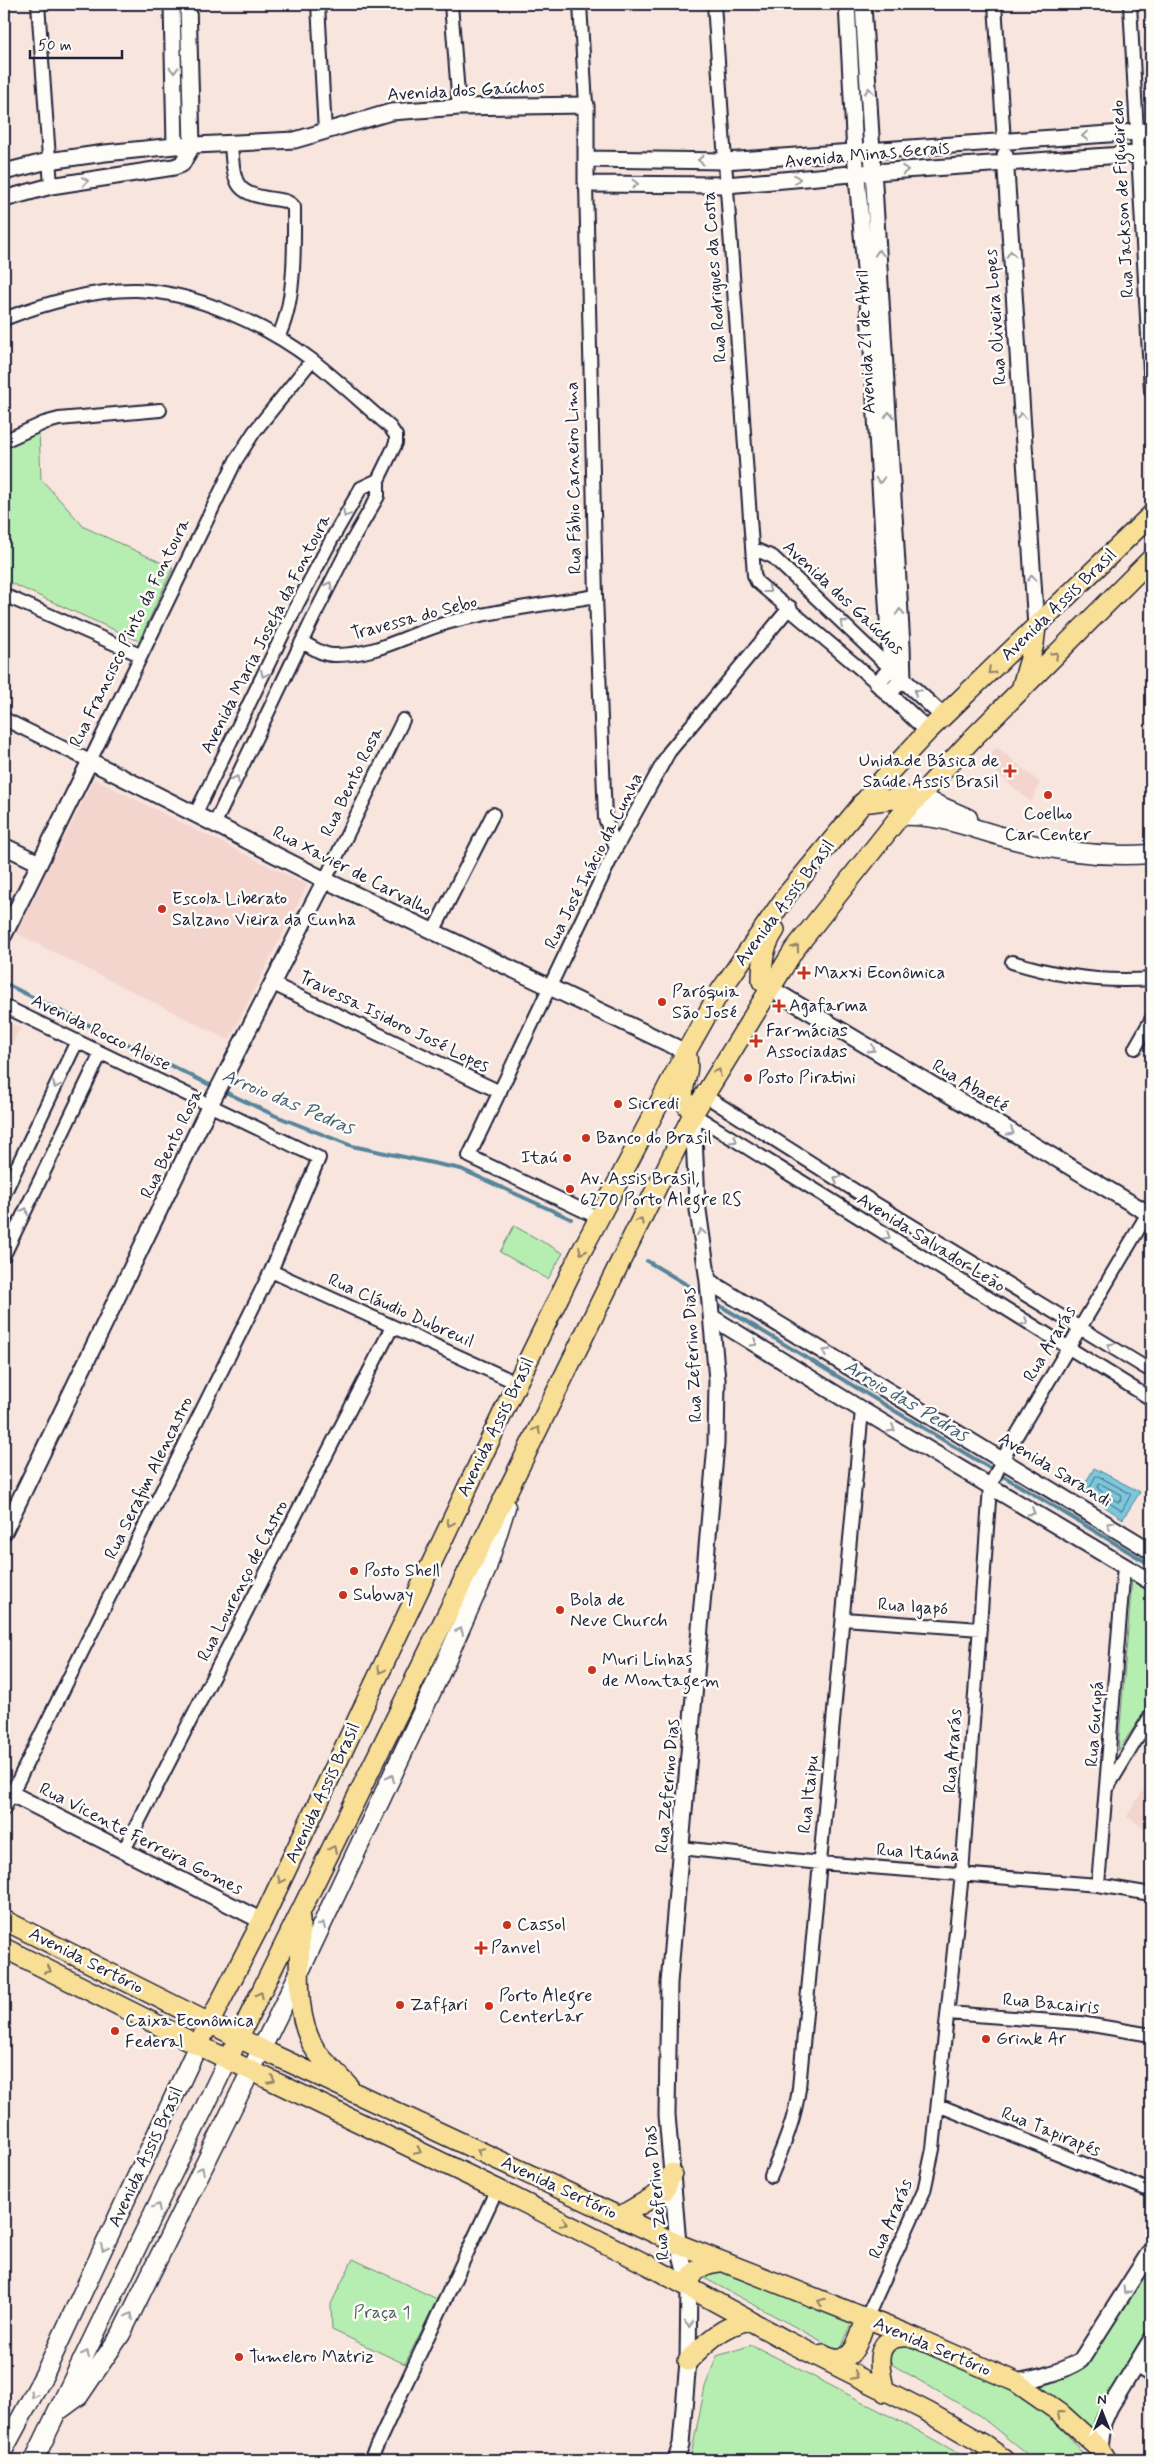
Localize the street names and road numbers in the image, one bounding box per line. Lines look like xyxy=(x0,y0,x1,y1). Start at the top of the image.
street label: Avenida dos Gaúchos xyxy=(387,75,545,107)
street label: Rua Jackson de Figueiredo xyxy=(1106,99,1142,299)
street label: Avenida Minas Gerais xyxy=(784,136,950,174)
street label: Rua Rodrigues da Costa xyxy=(697,191,733,363)
street label: Rua Oliveira Lopes xyxy=(979,248,1013,386)
street label: Avenida 21 de Abril xyxy=(850,269,882,415)
street label: Rua Fábio Carneiro Lima xyxy=(560,381,588,575)
street label: Avenida Maria Josefa da Fontoura xyxy=(195,510,337,758)
street label: Rua Francisco Pinto da Fontoura xyxy=(64,514,196,751)
street label: Avenida dos Gaúchos xyxy=(777,536,909,661)
street label: Avenida Assis Brasil xyxy=(996,543,1122,667)
street label: Travessa do Sebo xyxy=(348,590,480,646)
street label: Rua Bento Rosa xyxy=(315,723,389,841)
street label: Rua José Inácio da Cunha xyxy=(539,769,649,953)
street label: Rua Xavier de Carvalho xyxy=(268,820,436,922)
street label: Avenida Assis Brasil xyxy=(730,835,840,971)
street label: Travessa Isidoro José Lopes xyxy=(295,965,493,1079)
street label: Avenida Rocco Aloise xyxy=(27,989,175,1077)
street label: Rua Abaeté xyxy=(927,1054,1013,1118)
street label: Rua Bento Rosa xyxy=(135,1085,209,1203)
street label: Avenida Salvador Leão xyxy=(852,1188,1010,1298)
street label: Rua Cláudio Dubreuil xyxy=(324,1268,478,1354)
street label: Rua Zeferino Dias xyxy=(677,1287,709,1423)
street label: Rua Ararás xyxy=(1018,1301,1082,1387)
street label: Avenida Assis Brasil xyxy=(452,1353,540,1501)
street label: Rua Serafim Alencastro xyxy=(99,1392,199,1564)
street label: Avenida Sarandi xyxy=(994,1427,1116,1513)
street label: Rua Lourenço de Castro xyxy=(192,1496,294,1666)
street label: Rua Igapó xyxy=(877,1593,949,1621)
street label: Rua Gurupá xyxy=(1080,1680,1110,1768)
street label: Rua Ararás xyxy=(938,1708,968,1794)
street label: Rua Zeferino Dias xyxy=(650,1718,686,1854)
street label: Avenida Assis Brasil xyxy=(280,1719,366,1867)
street label: Rua Itaipu xyxy=(793,1753,825,1835)
street label: Rua Vicente Ferreira Gomes xyxy=(35,1777,247,1901)
street label: Rua Itaúna xyxy=(875,1838,961,1868)
street label: Avenida Sertório xyxy=(25,1922,147,2000)
street label: Rua Bacairis xyxy=(1002,1988,1100,2020)
street label: Avenida Assis Brasil xyxy=(103,2083,189,2231)
street label: Rua Tapirapés xyxy=(998,2101,1104,2163)
street label: Rua Zeferino Dias xyxy=(638,2125,676,2261)
street label: Avenida Sertório xyxy=(497,2151,621,2225)
street label: Rua Ararás xyxy=(863,2175,919,2263)
street label: Avenida Sertório xyxy=(870,2311,994,2383)

